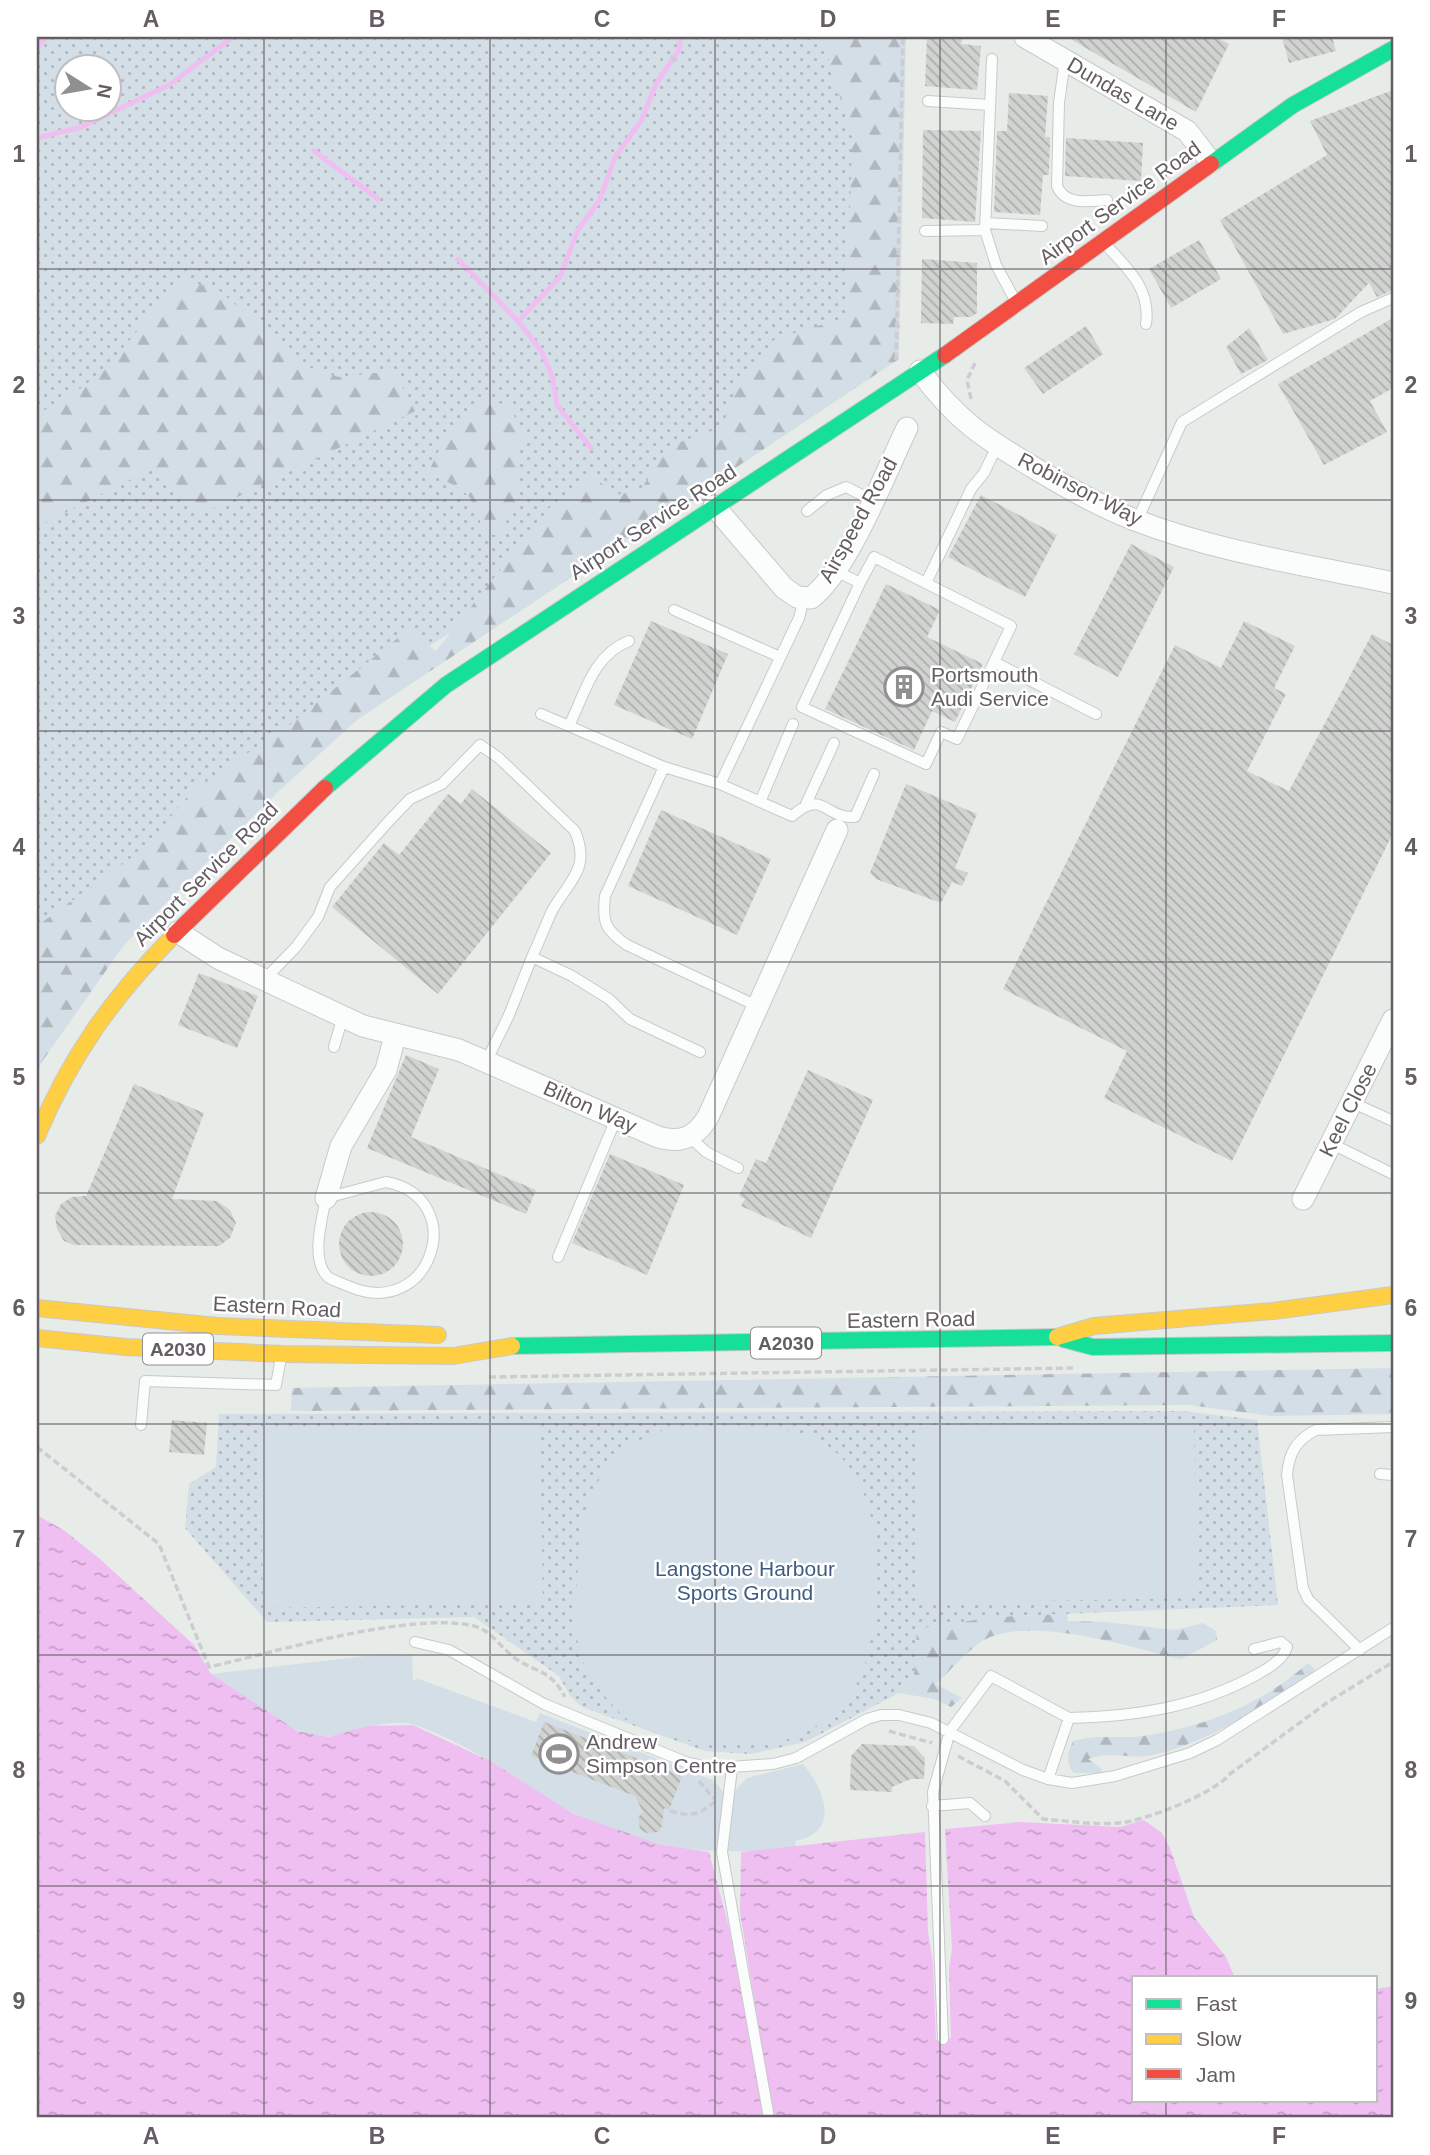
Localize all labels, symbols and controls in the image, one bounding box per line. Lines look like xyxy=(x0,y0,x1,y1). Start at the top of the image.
text: A xyxy=(143,6,159,32)
text: B xyxy=(369,6,385,32)
text: C xyxy=(594,6,610,32)
text: D xyxy=(820,6,836,32)
text: E xyxy=(1045,6,1061,32)
text: F xyxy=(1272,6,1286,32)
north arrow xyxy=(52,52,122,122)
street label: Dundas Lane xyxy=(1063,52,1183,135)
text: N xyxy=(93,82,116,100)
street label: Airport Service Road xyxy=(1035,136,1205,269)
text: 1 xyxy=(13,141,26,167)
text: 1 xyxy=(1405,141,1418,167)
text: 2 xyxy=(13,372,25,398)
text: 2 xyxy=(1405,372,1417,398)
street label: Robinson Way xyxy=(1015,447,1146,530)
street label: Airspeed Road xyxy=(814,453,901,586)
street label: Airport Service Road xyxy=(565,459,740,584)
text: 3 xyxy=(13,603,25,629)
text: 3 xyxy=(1405,603,1417,629)
place label: Portsmouth Audi Service xyxy=(931,663,1049,710)
building icon: Portsmouth Audi Service xyxy=(883,666,925,708)
street label: Airport Service Road xyxy=(129,797,282,950)
text: 4 xyxy=(13,834,26,860)
text: 4 xyxy=(1405,834,1418,860)
street label: Keel Close xyxy=(1314,1059,1381,1160)
text: 5 xyxy=(13,1064,26,1090)
text: 5 xyxy=(1405,1064,1418,1090)
street label: Bilton Way xyxy=(540,1076,641,1138)
street label: Eastern Road xyxy=(212,1292,342,1321)
text: 6 xyxy=(13,1295,25,1321)
text: 6 xyxy=(1405,1295,1417,1321)
street label: Eastern Road xyxy=(847,1307,975,1332)
road number: A2030 xyxy=(751,1328,821,1358)
road number: A2030 xyxy=(143,1334,213,1364)
text: 7 xyxy=(13,1526,25,1552)
text: 7 xyxy=(1405,1526,1417,1552)
park label: Langstone Harbour Sports Ground xyxy=(655,1557,835,1604)
place label: Andrew Simpson Centre xyxy=(586,1730,737,1777)
sports icon: Andrew Simpson Centre xyxy=(538,1733,580,1775)
text: 8 xyxy=(13,1757,26,1783)
text: 8 xyxy=(1405,1757,1418,1783)
legend xyxy=(1132,1976,1378,2102)
text: 9 xyxy=(13,1988,25,2014)
text: 9 xyxy=(1405,1988,1417,2014)
text: Fast xyxy=(1196,1992,1237,2015)
text: Slow xyxy=(1196,2027,1242,2050)
text: Jam xyxy=(1196,2063,1236,2086)
text: A xyxy=(143,2123,159,2149)
text: B xyxy=(369,2123,385,2149)
text: C xyxy=(594,2123,610,2149)
text: D xyxy=(820,2123,836,2149)
text: E xyxy=(1045,2123,1061,2149)
text: F xyxy=(1272,2123,1286,2149)

